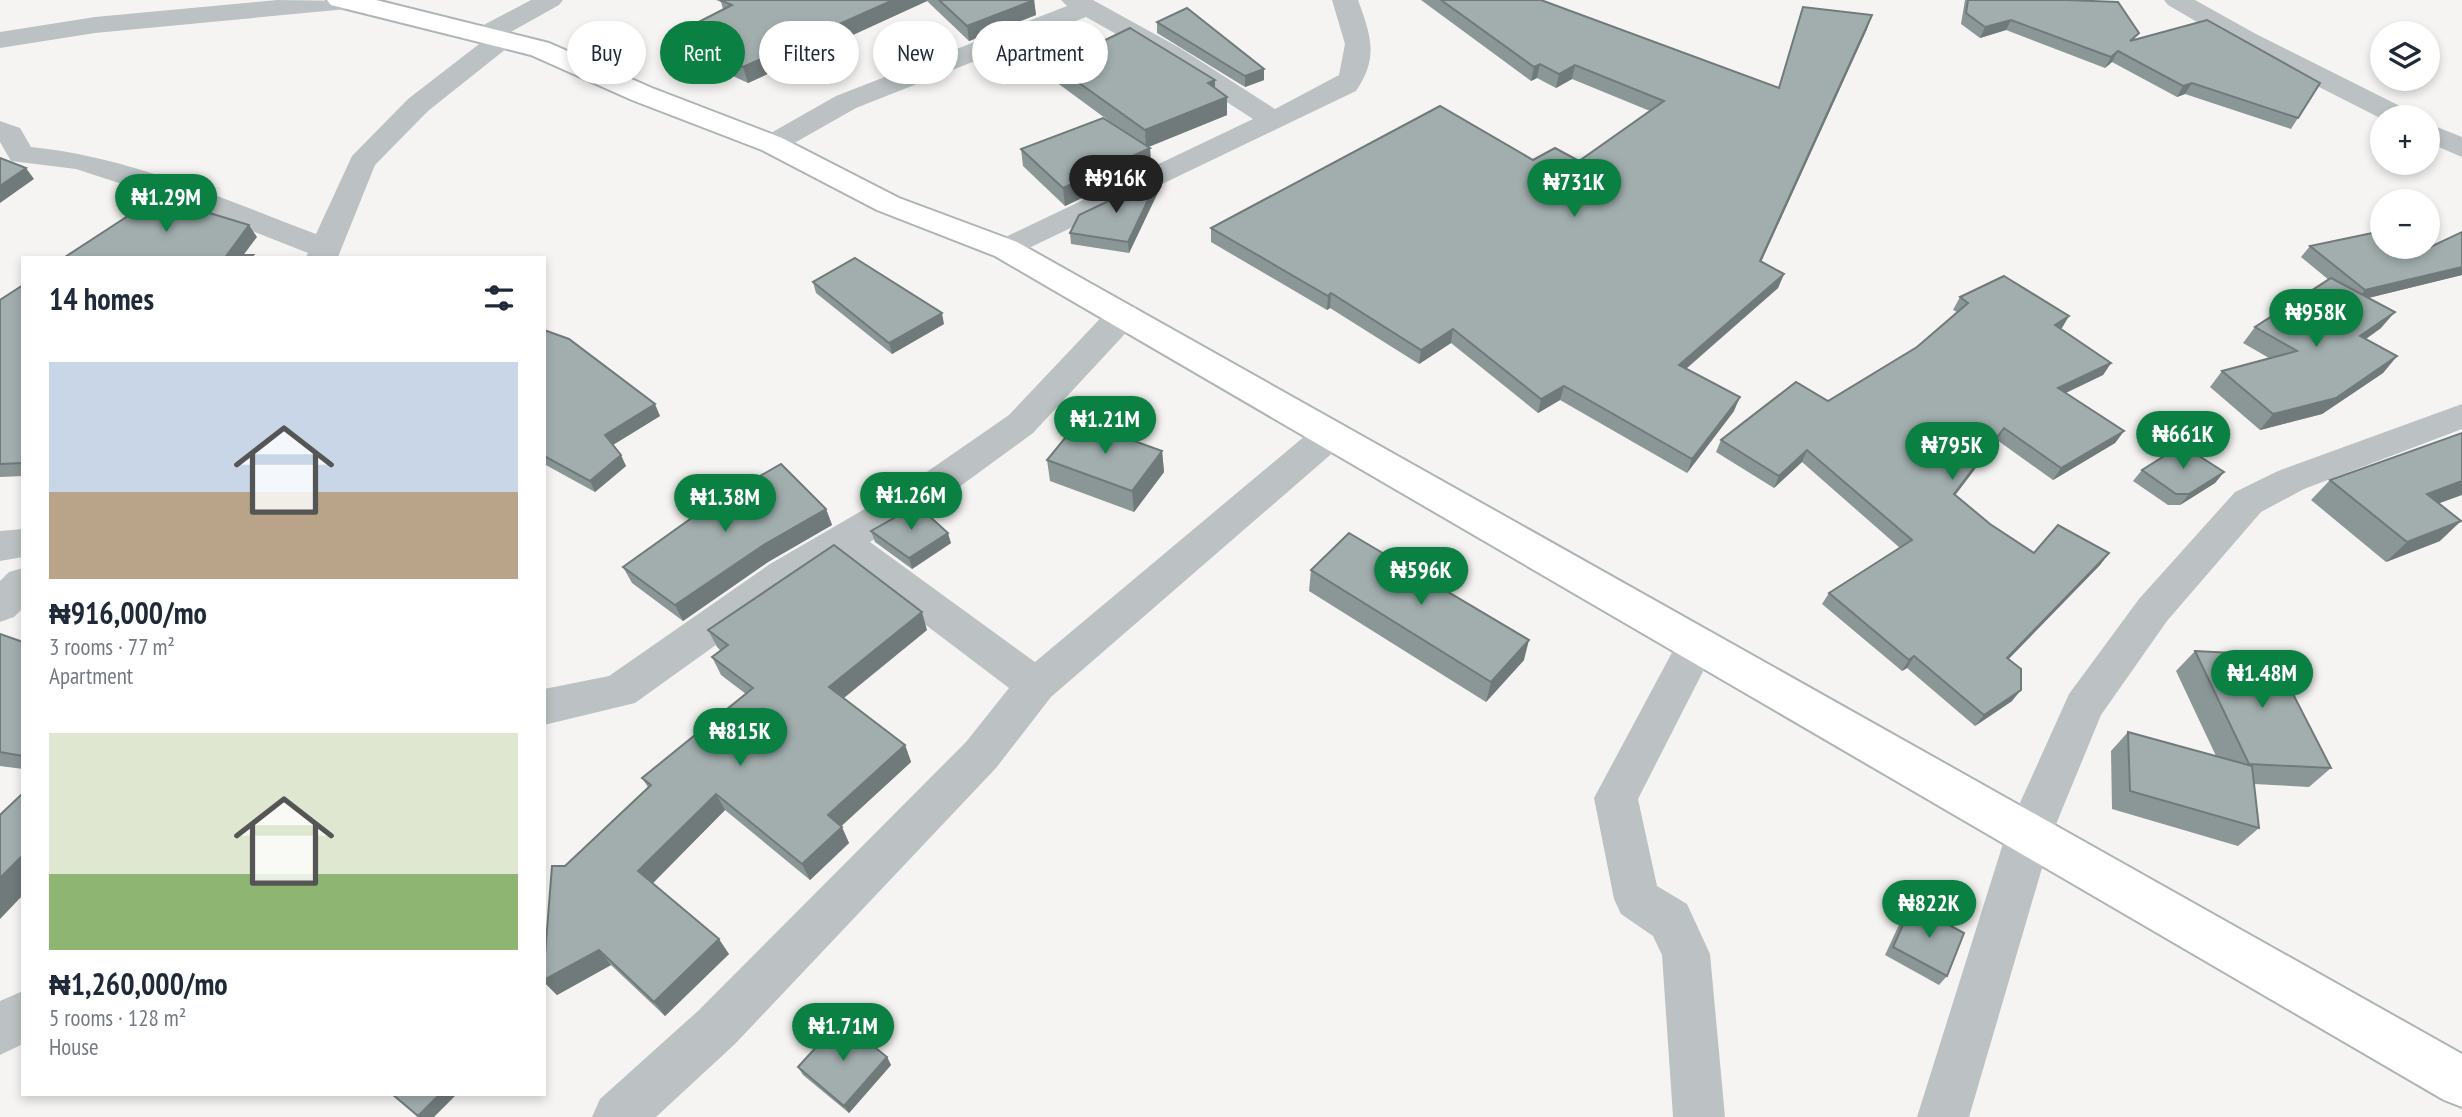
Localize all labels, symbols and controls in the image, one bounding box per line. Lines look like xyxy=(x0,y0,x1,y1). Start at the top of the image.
chip: Buy xyxy=(567,21,646,84)
chip: Rent xyxy=(660,21,745,84)
chip: Filters xyxy=(759,21,859,84)
chip: New xyxy=(873,21,958,84)
chip: Apartment xyxy=(972,21,1108,84)
map controls xyxy=(2370,21,2440,259)
button: layers xyxy=(2370,21,2440,91)
button: + xyxy=(2370,105,2440,175)
pin: ₦916K xyxy=(1067,156,1165,215)
pin: ₦731K xyxy=(1525,160,1623,219)
text: ₦916K xyxy=(1085,163,1147,192)
text: ₦731K xyxy=(1543,167,1605,196)
pin: ₦1.29M xyxy=(109,174,223,234)
text: ₦1.29M xyxy=(131,182,201,211)
button: − xyxy=(2370,189,2440,259)
text: 14 homes xyxy=(49,279,154,318)
icon: filters xyxy=(480,279,518,317)
pin: ₦958K xyxy=(2267,290,2365,349)
text: ₦958K xyxy=(2285,297,2347,326)
pin: ₦1.21M xyxy=(1048,396,1162,456)
text: ₦1.21M xyxy=(1070,404,1140,433)
icon: home xyxy=(221,407,347,533)
pin: ₦661K xyxy=(2134,412,2232,471)
text: ₦661K xyxy=(2152,419,2214,448)
pin: ₦795K xyxy=(1903,422,2001,482)
text: ₦795K xyxy=(1921,430,1983,459)
pin: ₦1.26M xyxy=(854,472,968,532)
pin: ₦1.38M xyxy=(668,475,782,534)
text: ₦1.26M xyxy=(876,480,946,509)
text: ₦1.38M xyxy=(690,482,760,511)
pin: ₦596K xyxy=(1372,548,1470,607)
text: ₦596K xyxy=(1390,555,1452,584)
text: ₦916,000/mo xyxy=(49,593,207,632)
text: 3 rooms · 77 m² xyxy=(49,632,175,661)
pin: ₦1.48M xyxy=(2205,650,2319,710)
text: ₦1.48M xyxy=(2227,658,2297,687)
text: Apartment xyxy=(49,661,133,690)
pin: ₦815K xyxy=(691,708,789,768)
text: ₦815K xyxy=(709,716,771,745)
icon: home xyxy=(221,778,347,904)
pin: ₦822K xyxy=(1880,880,1978,940)
text: ₦822K xyxy=(1898,888,1960,917)
text: ₦1,260,000/mo xyxy=(49,964,228,1003)
text: 5 rooms · 128 m² xyxy=(49,1003,186,1032)
pin: ₦1.71M xyxy=(786,1004,900,1063)
text: ₦1.71M xyxy=(808,1011,878,1040)
text: House xyxy=(49,1032,99,1061)

